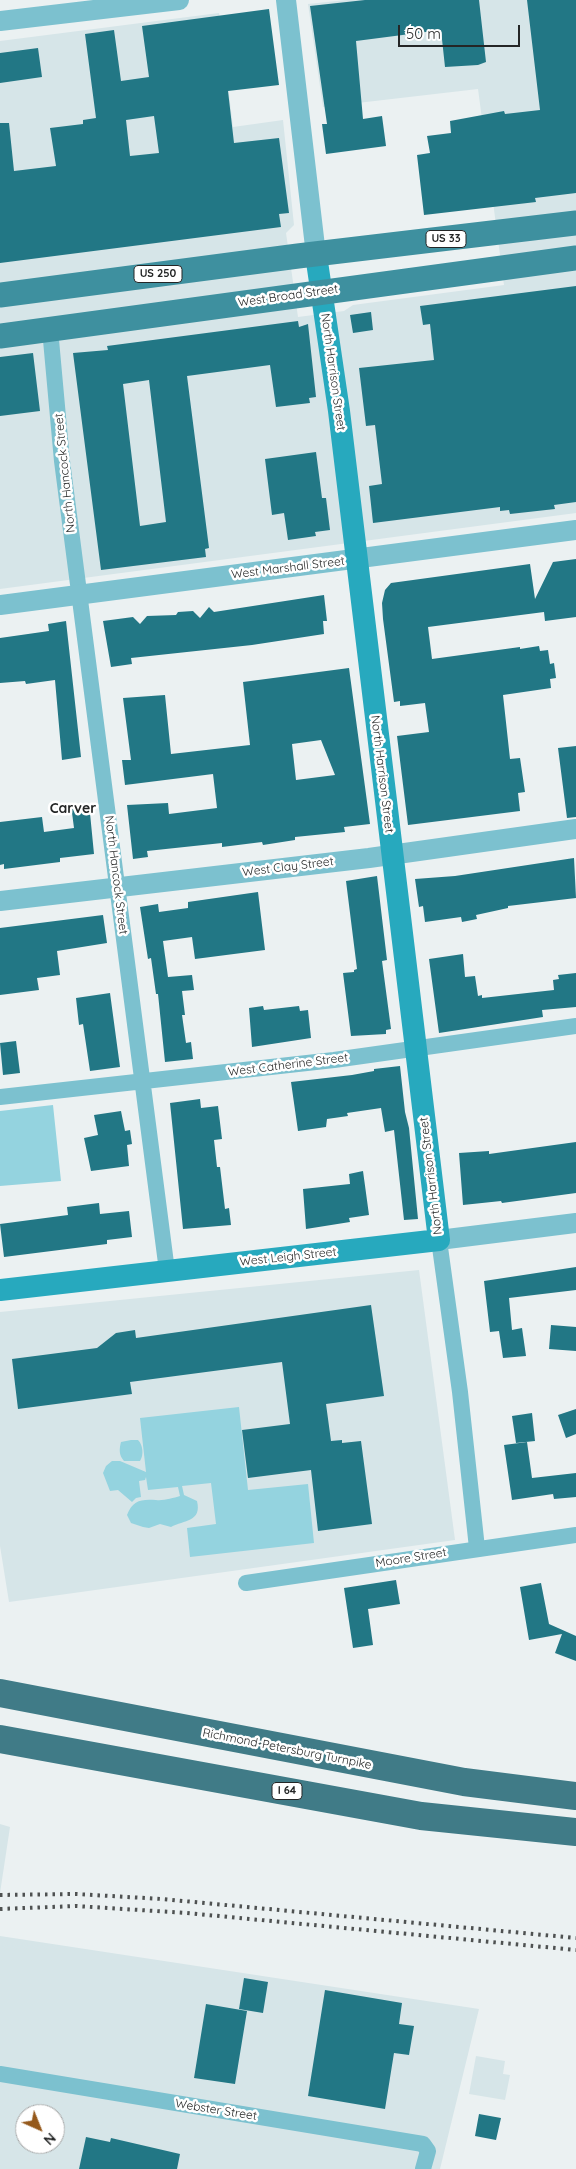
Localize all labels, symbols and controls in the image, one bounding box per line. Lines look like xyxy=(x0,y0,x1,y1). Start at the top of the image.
scale bar xyxy=(401,15,524,47)
text: 50 m xyxy=(406,24,441,43)
road number: US 33 xyxy=(426,230,466,248)
road number: US 250 xyxy=(134,266,182,282)
street label: West Broad Street xyxy=(237,282,339,310)
street label: North Harrison Street xyxy=(318,312,348,432)
street label: North Hancock Street xyxy=(52,413,78,533)
street label: West Marshall Street xyxy=(230,554,346,582)
street label: North Harrison Street xyxy=(368,714,396,834)
district label: Carver xyxy=(50,801,96,817)
street label: North Hancock Street xyxy=(102,815,130,935)
street label: West Clay Street xyxy=(242,854,334,880)
street label: West Catherine Street xyxy=(227,1050,349,1080)
street label: North Harrison Street xyxy=(417,1116,445,1236)
street label: West Leigh Street xyxy=(239,1245,337,1269)
street label: Moore Street xyxy=(375,1545,447,1571)
street label: Richmond-Petersburg Turnpike xyxy=(201,1726,373,1772)
road number: I 64 xyxy=(272,1782,302,1800)
street label: Webster Street xyxy=(174,2096,258,2124)
north arrow xyxy=(15,2104,65,2154)
text: N xyxy=(40,2129,60,2149)

